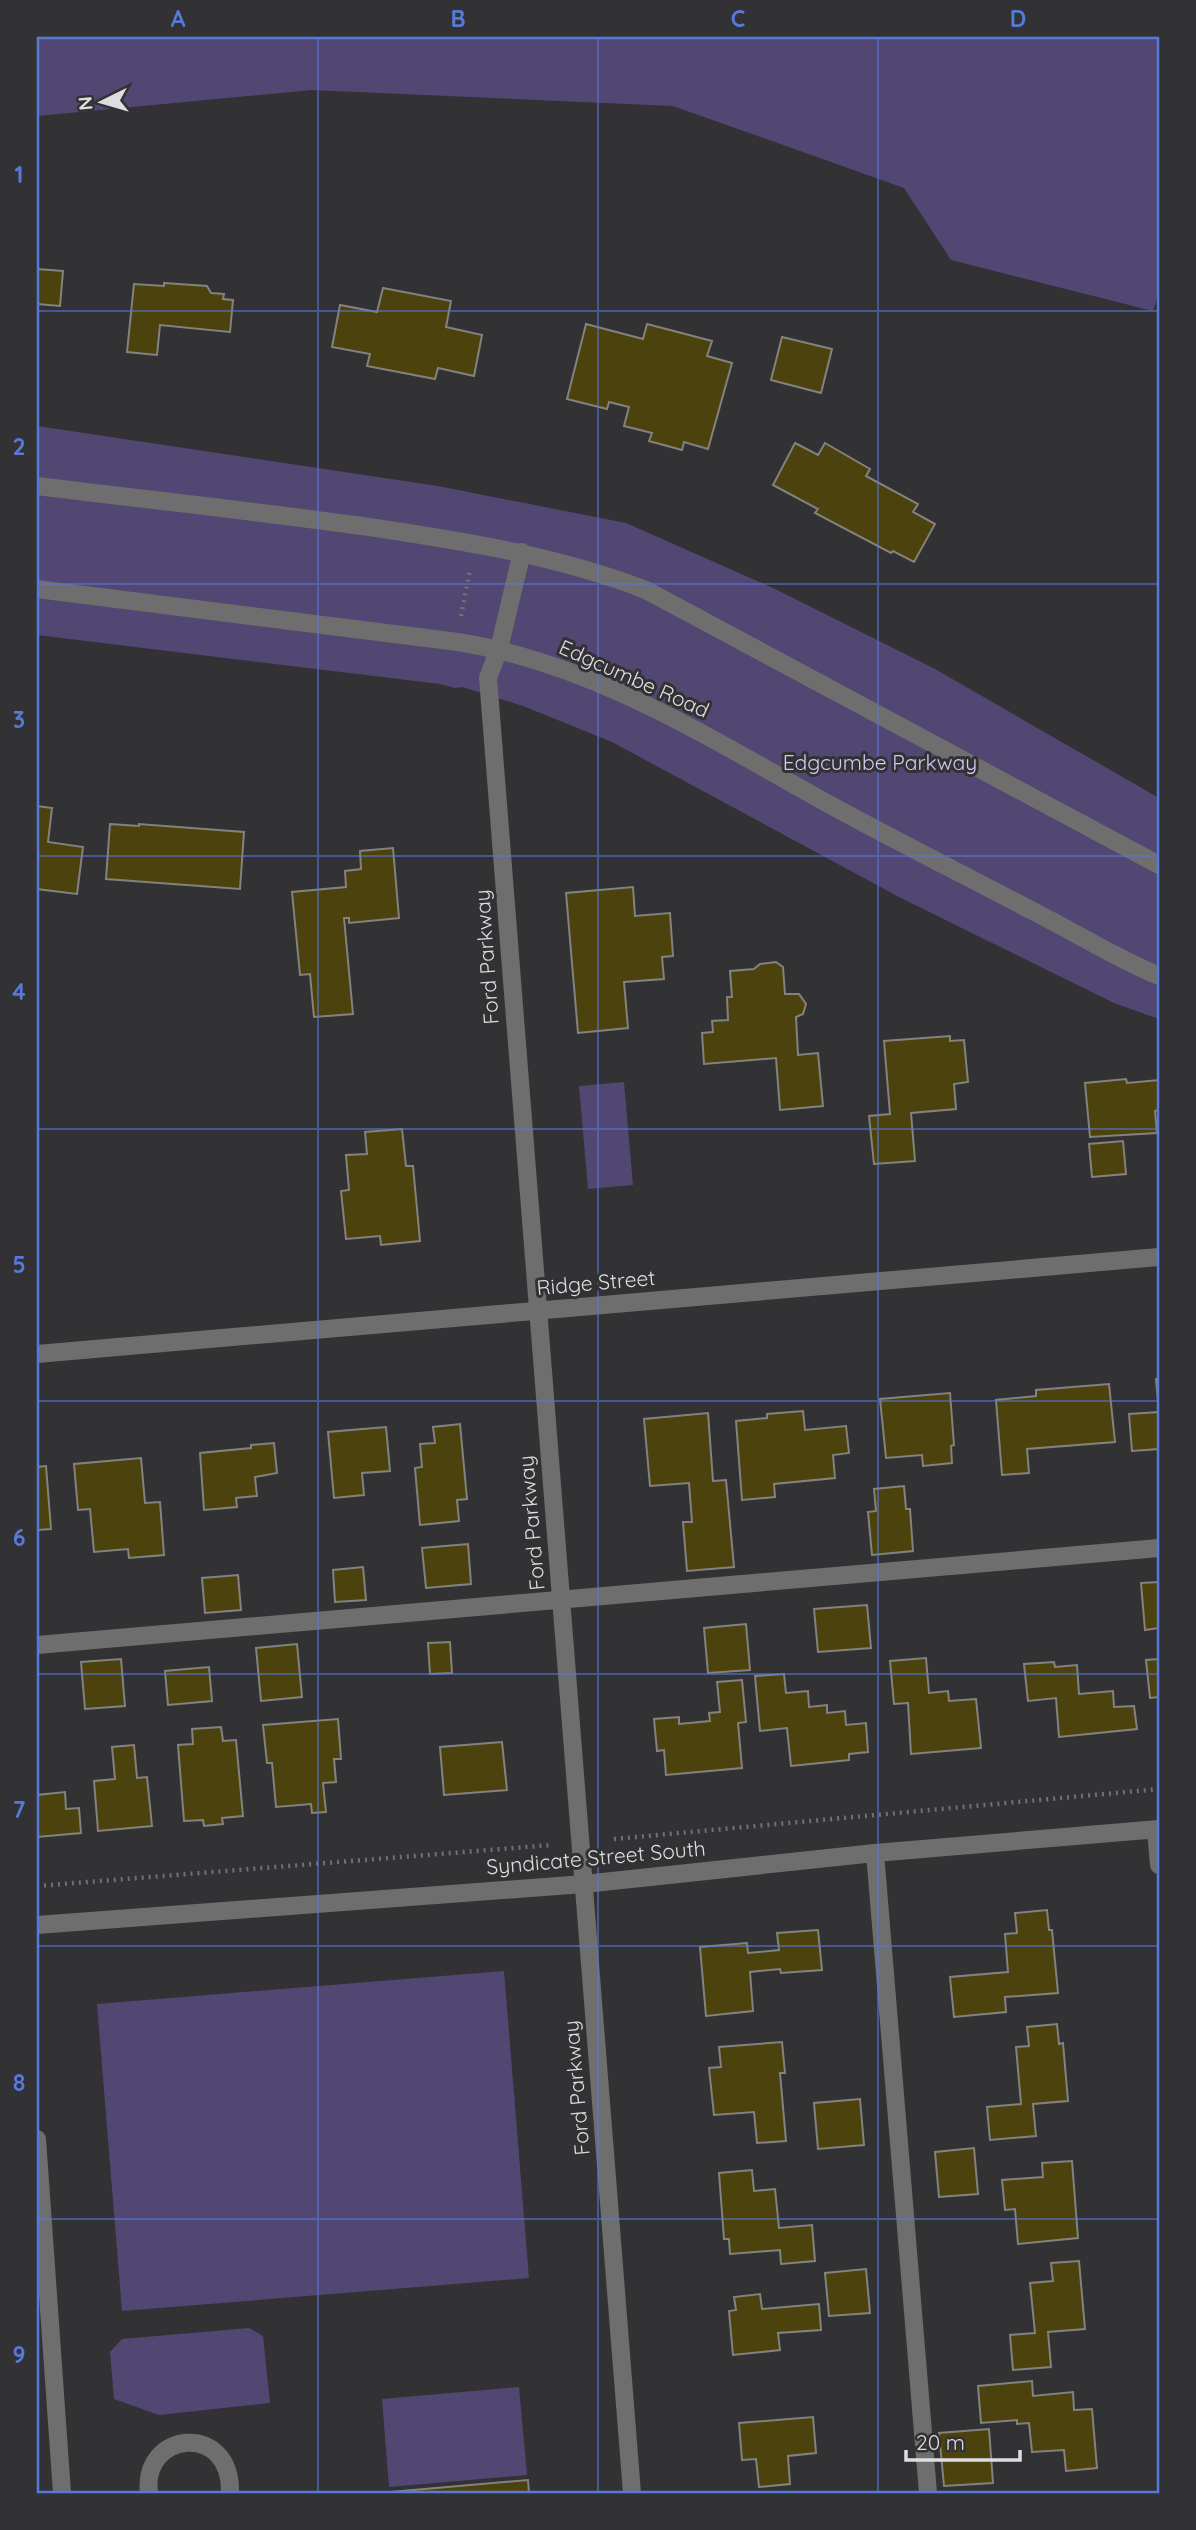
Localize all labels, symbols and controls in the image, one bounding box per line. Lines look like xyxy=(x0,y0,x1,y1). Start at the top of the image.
text: A xyxy=(171,4,186,33)
text: B xyxy=(450,4,466,33)
text: C xyxy=(731,4,745,33)
text: D xyxy=(1010,4,1026,33)
north arrow xyxy=(66,66,136,136)
text: N xyxy=(73,95,98,111)
text: 1 xyxy=(15,160,23,189)
text: 2 xyxy=(12,432,26,461)
street label: Edgcumbe Road xyxy=(555,633,714,723)
text: 3 xyxy=(13,705,25,734)
park label: Edgcumbe Parkway xyxy=(783,749,977,775)
street label: Ford Parkway xyxy=(468,889,504,1025)
text: 4 xyxy=(12,977,26,1006)
text: 5 xyxy=(12,1250,26,1279)
street label: Ridge Street xyxy=(536,1264,656,1300)
street label: Ford Parkway xyxy=(512,1455,550,1592)
text: 6 xyxy=(13,1523,25,1552)
text: 7 xyxy=(13,1795,26,1824)
street label: Syndicate Street South xyxy=(485,1834,707,1880)
street label: Ford Parkway xyxy=(557,2020,595,2157)
text: 8 xyxy=(13,2068,25,2097)
text: 9 xyxy=(12,2340,26,2369)
scale bar xyxy=(906,2418,1019,2462)
text: 20 m xyxy=(916,2429,965,2455)

